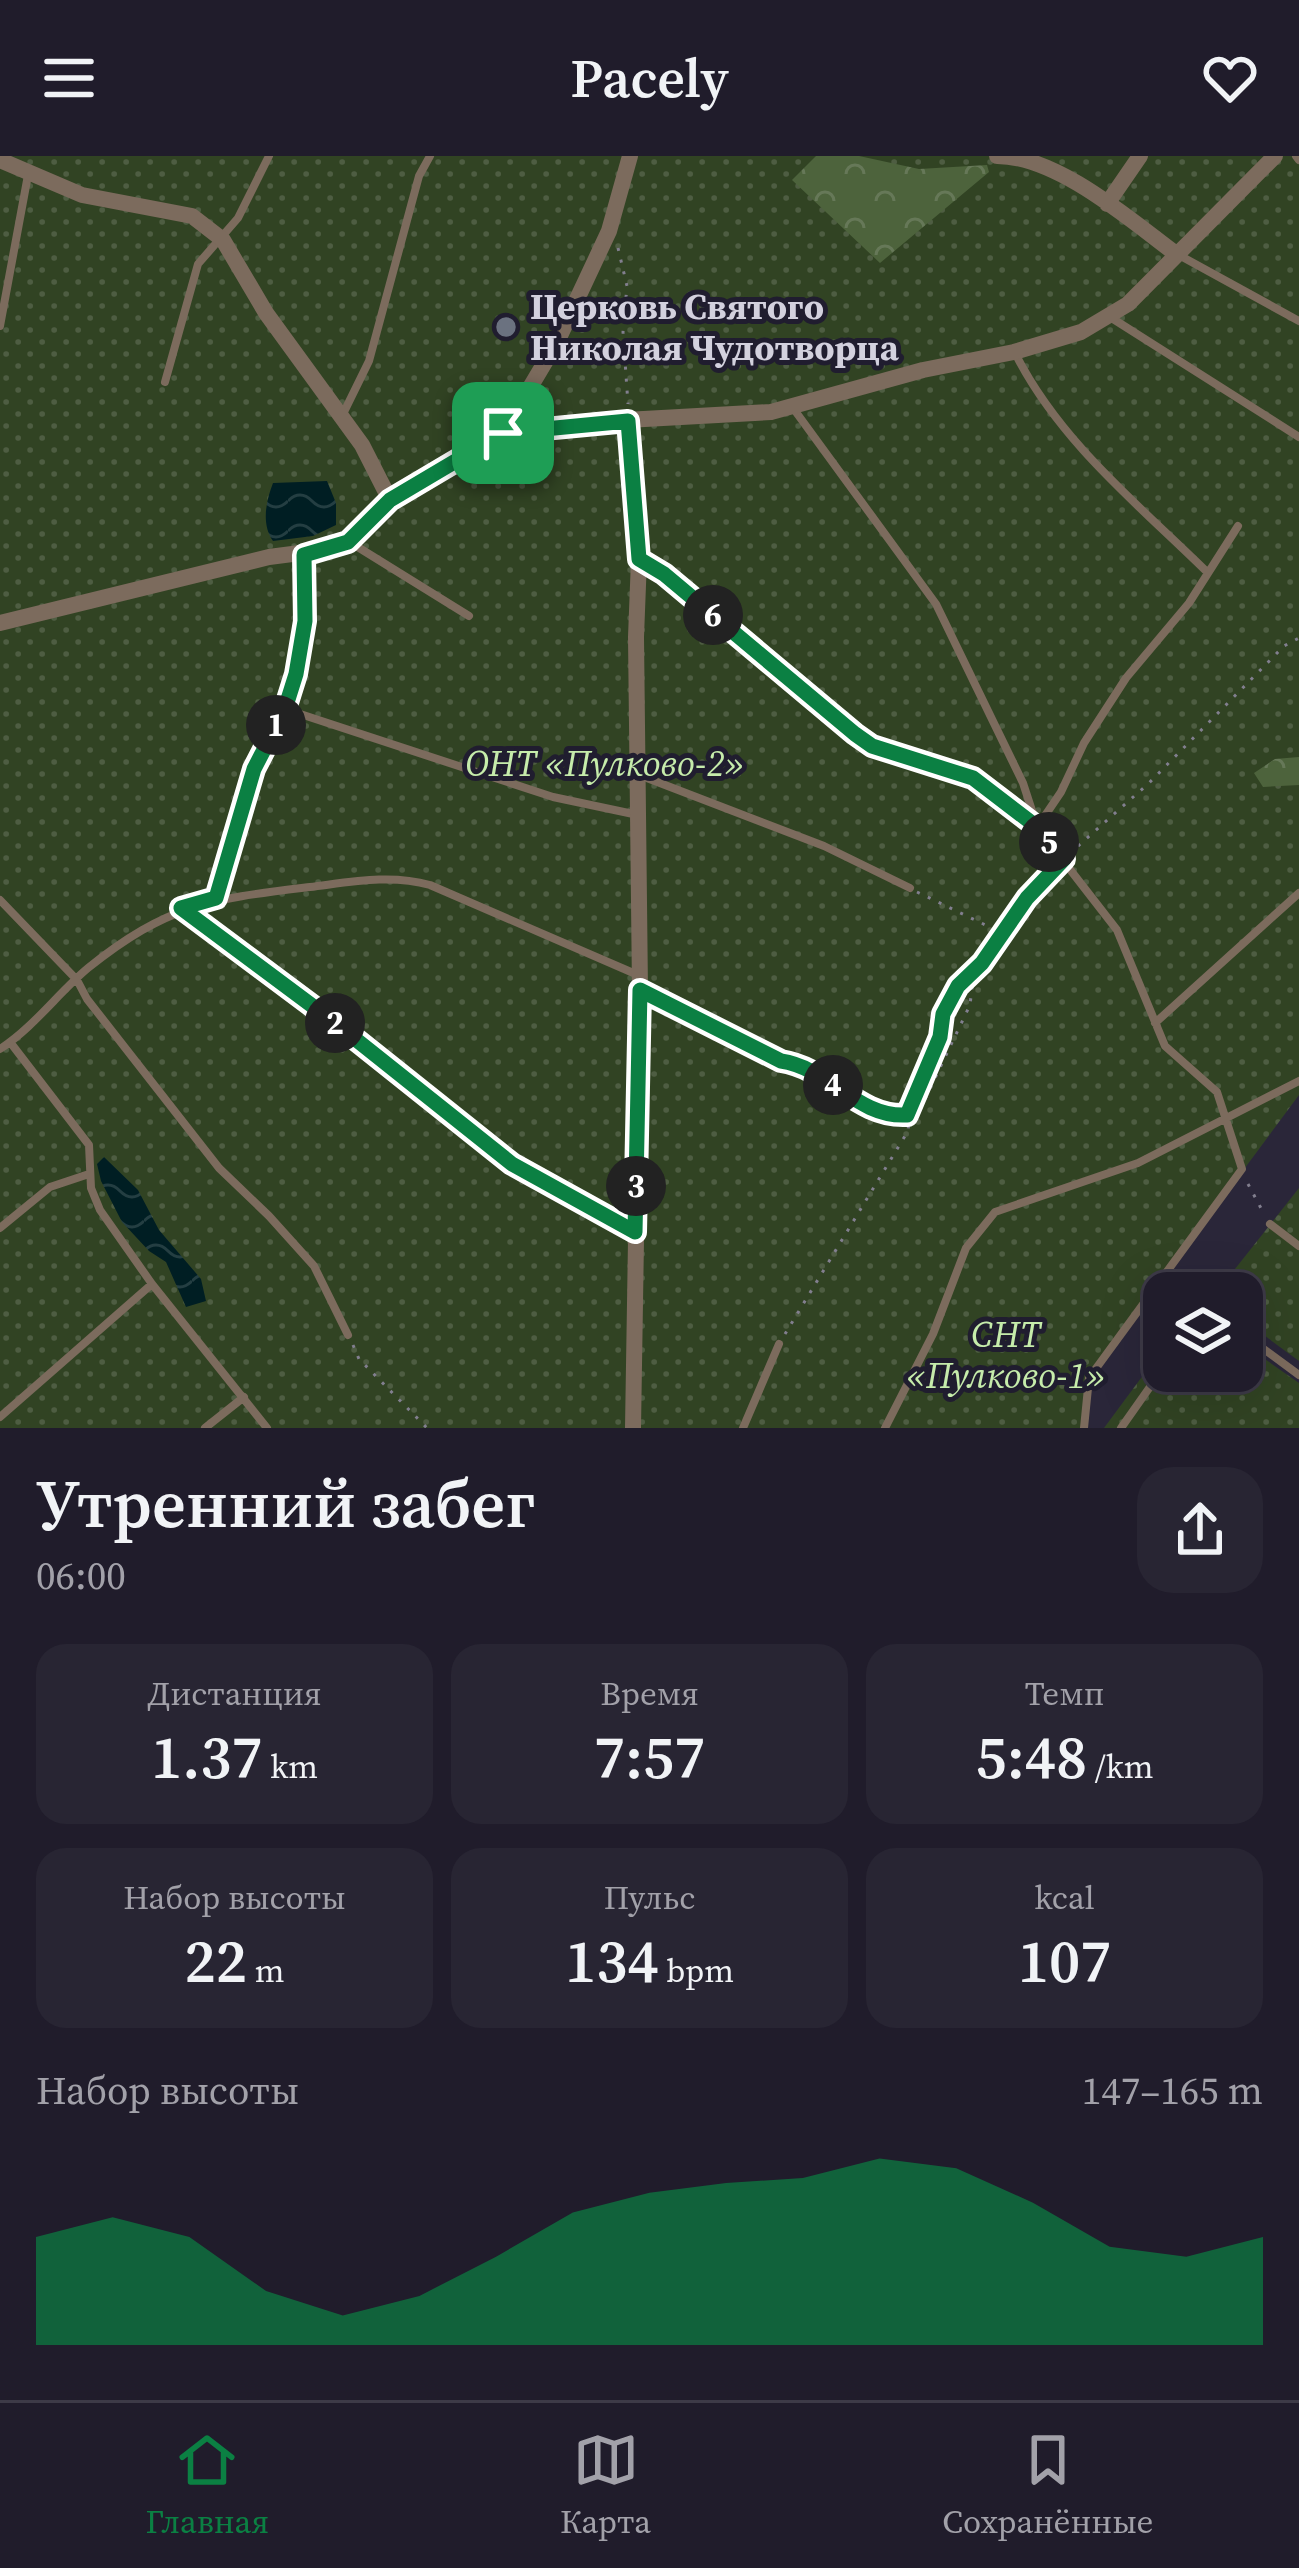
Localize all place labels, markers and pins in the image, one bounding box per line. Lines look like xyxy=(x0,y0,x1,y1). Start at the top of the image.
place label: Церковь Святого Николая Чудотворца xyxy=(530,282,900,372)
marker: Церковь Святого Николая Чудотворца xyxy=(493,314,519,340)
pin xyxy=(452,382,554,484)
pin: 6 xyxy=(683,585,743,645)
pin: 1 xyxy=(246,695,306,755)
pin: 5 xyxy=(1019,812,1079,872)
pin: 2 xyxy=(305,993,365,1053)
pin: 4 xyxy=(803,1055,863,1115)
pin: 3 xyxy=(606,1156,666,1216)

